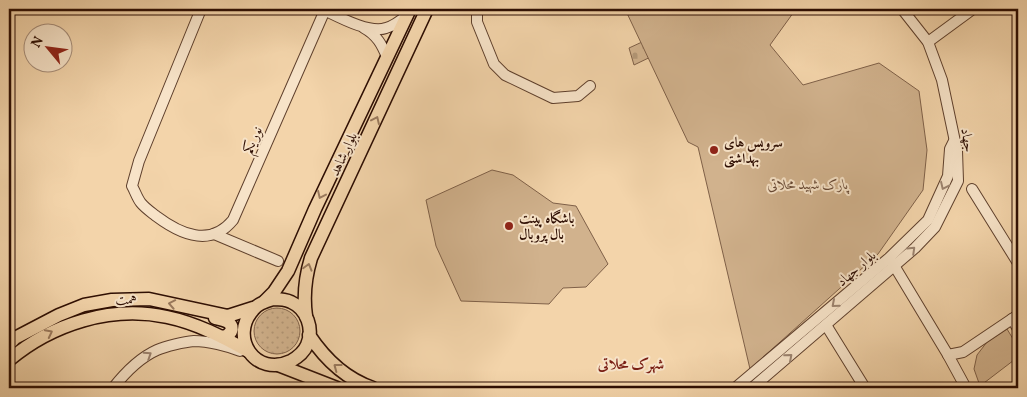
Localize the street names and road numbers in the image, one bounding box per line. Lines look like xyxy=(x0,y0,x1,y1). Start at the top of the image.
street label: نور یکم xyxy=(239,124,271,159)
street label: جهاد xyxy=(955,127,978,154)
street label: بلوار شاهد xyxy=(326,129,363,180)
street label: بلوار جهاد xyxy=(833,247,881,291)
street label: همت xyxy=(115,290,137,311)

